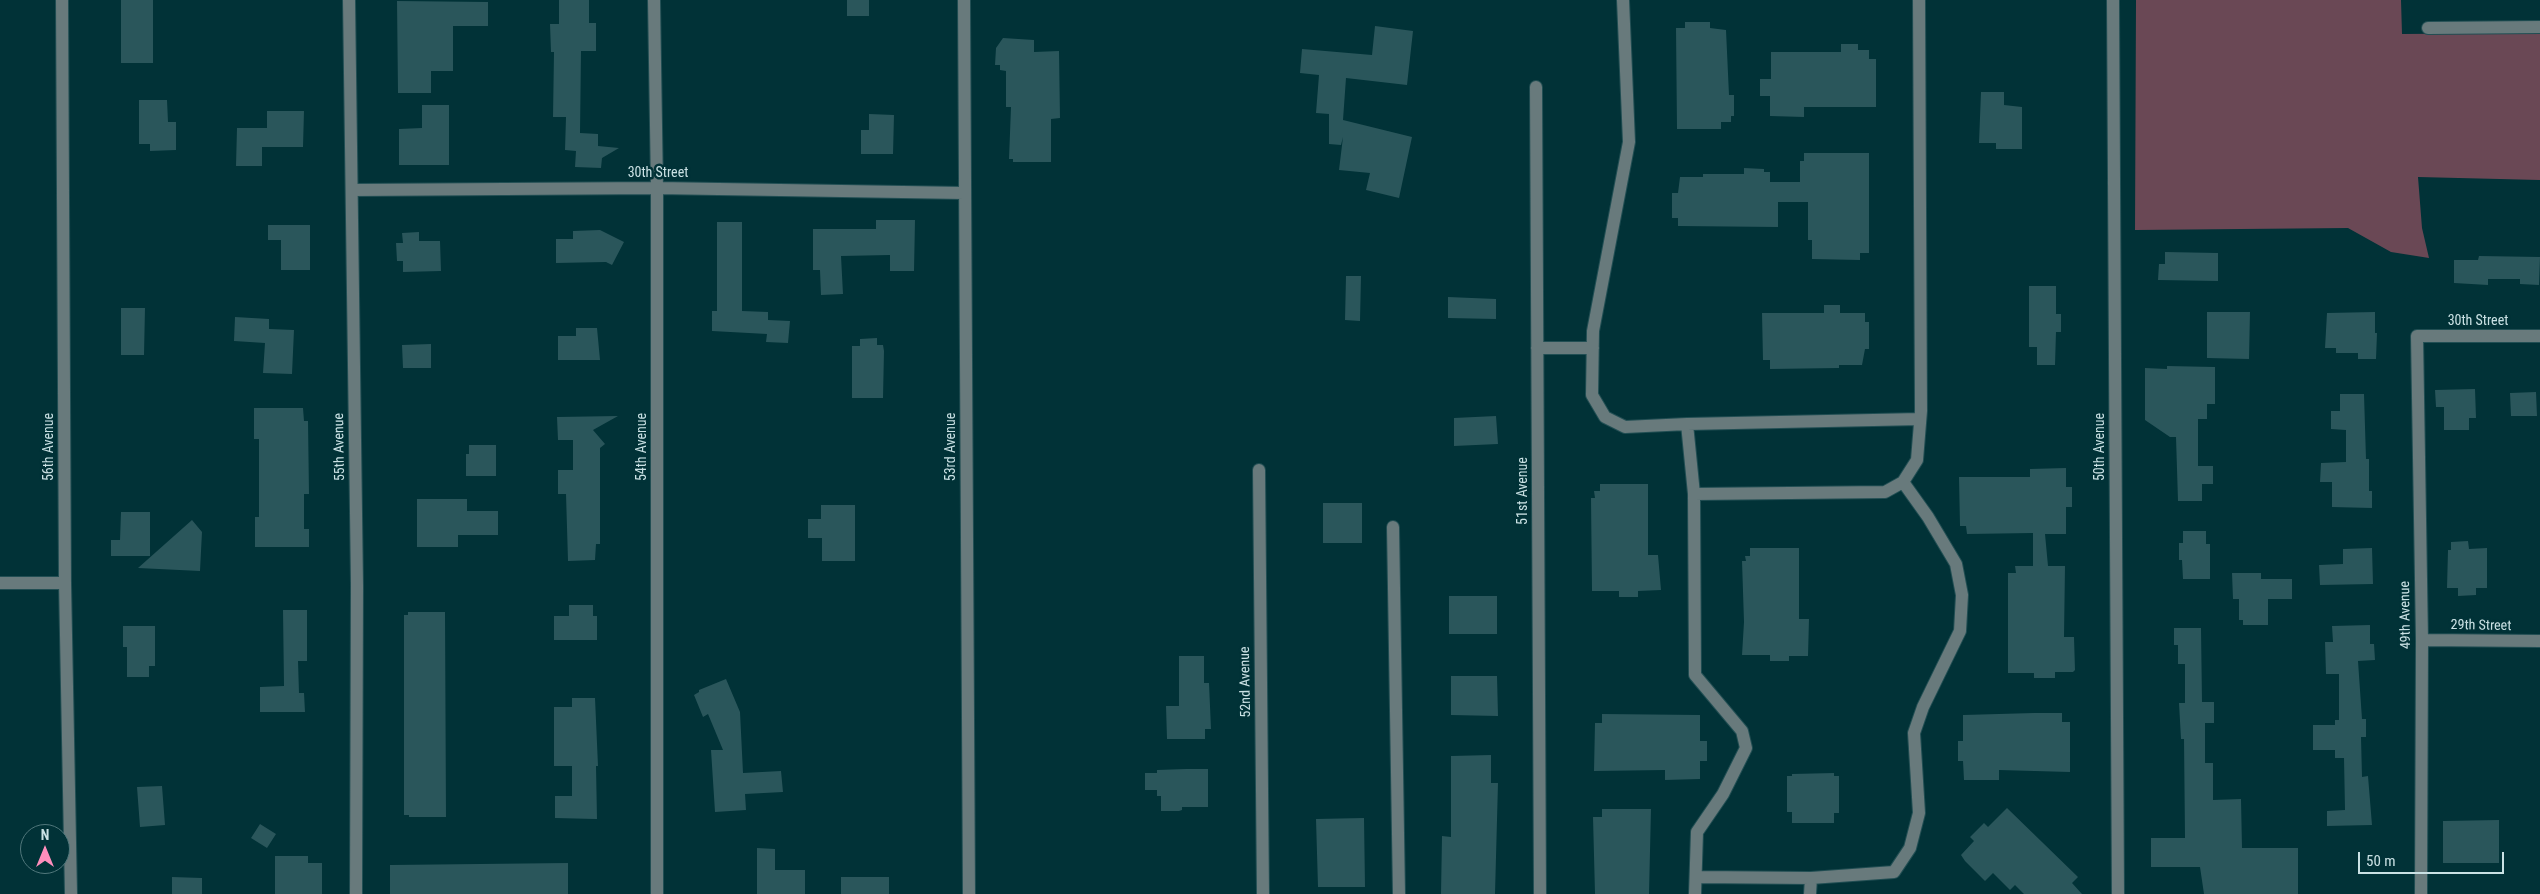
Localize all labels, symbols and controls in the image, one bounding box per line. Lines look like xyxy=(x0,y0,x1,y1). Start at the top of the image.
street label: 30th Street xyxy=(628,165,688,181)
street label: 30th Street xyxy=(2448,313,2508,329)
street label: 56th Avenue xyxy=(41,413,57,481)
street label: 55th Avenue xyxy=(331,413,349,481)
street label: 54th Avenue xyxy=(634,413,650,481)
street label: 53rd Avenue xyxy=(943,413,959,481)
street label: 50th Avenue xyxy=(2092,413,2108,481)
street label: 51st Avenue xyxy=(1515,457,1531,525)
street label: 49th Avenue xyxy=(2397,581,2415,649)
street label: 29th Street xyxy=(2450,617,2512,635)
street label: 52nd Avenue xyxy=(1237,646,1255,718)
north arrow xyxy=(20,824,70,874)
text: N xyxy=(41,827,49,843)
scale bar xyxy=(2360,842,2506,874)
text: 50 m xyxy=(2366,852,2396,870)

